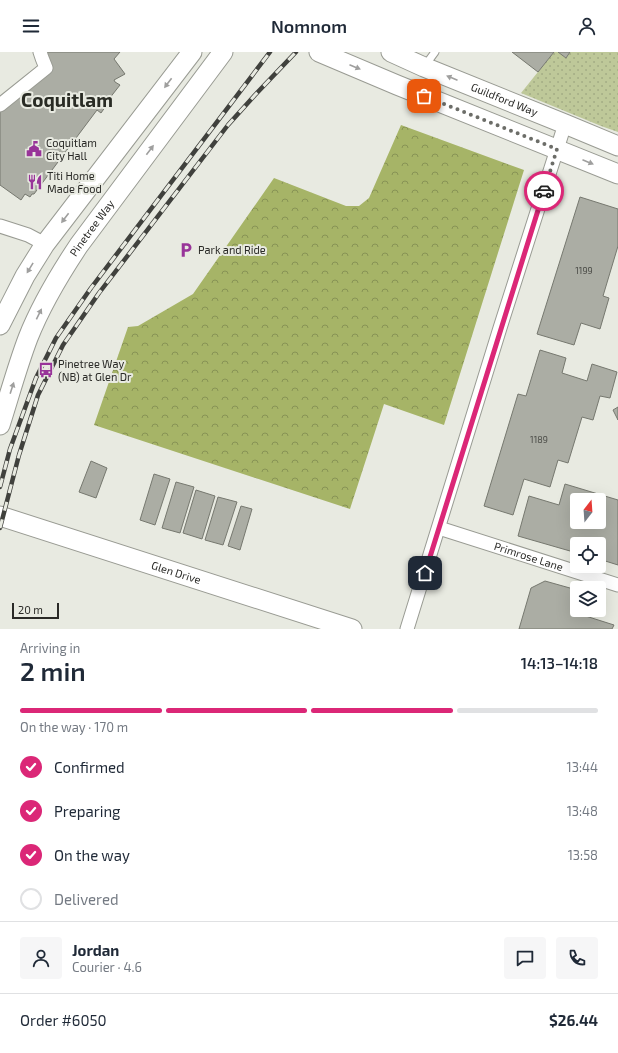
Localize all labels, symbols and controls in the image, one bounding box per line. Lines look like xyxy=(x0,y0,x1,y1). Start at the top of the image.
icon: menu xyxy=(20,15,42,37)
text: Nomnom xyxy=(271,15,347,37)
icon: person xyxy=(576,15,598,37)
one-way arrow xyxy=(349,65,361,71)
one-way arrow xyxy=(446,75,457,81)
one-way arrow xyxy=(164,77,172,88)
pin xyxy=(407,79,441,113)
street label: Guildford Way xyxy=(469,80,540,118)
icon: bag xyxy=(413,85,435,107)
district label: Coquitlam xyxy=(21,88,113,111)
place label: Coquitlam City Hall xyxy=(46,136,97,162)
public building icon: Coquitlam City Hall xyxy=(25,140,43,158)
one-way arrow xyxy=(146,145,154,156)
one-way arrow xyxy=(582,159,594,165)
place label: Titi Home Made Food xyxy=(47,169,102,195)
courier xyxy=(524,171,564,211)
restaurant icon: Titi Home Made Food xyxy=(26,173,44,191)
icon: car xyxy=(533,180,555,202)
street label: Pinetree Way xyxy=(67,197,117,258)
one-way arrow xyxy=(61,213,69,223)
parking icon: Park and Ride xyxy=(177,241,195,259)
place label: Park and Ride xyxy=(198,243,266,256)
one-way arrow xyxy=(26,262,33,274)
house number: 1199 xyxy=(575,265,593,276)
one-way arrow xyxy=(36,308,42,319)
place label: Pinetree Way (NB) at Glen Dr xyxy=(58,357,132,383)
bus stop icon: Pinetree Way (NB) at Glen Dr xyxy=(37,361,55,379)
one-way arrow xyxy=(9,382,15,394)
house number: 1189 xyxy=(530,434,548,445)
north arrow xyxy=(570,493,606,529)
map controls xyxy=(570,493,606,617)
button: locate xyxy=(570,537,606,573)
street label: Primrose Lane xyxy=(493,539,565,573)
pin xyxy=(408,556,442,590)
street label: Glen Drive xyxy=(150,558,203,586)
icon: home xyxy=(414,562,436,584)
button: layers xyxy=(570,581,606,617)
scale bar xyxy=(12,601,59,620)
text: 20 m xyxy=(18,603,43,616)
text: Arriving in xyxy=(20,640,80,656)
text: 14:13–14:18 xyxy=(521,654,598,672)
text: 2 min xyxy=(20,655,86,686)
text: On the way · 170 m xyxy=(20,719,128,735)
icon: check xyxy=(20,756,42,778)
text: Confirmed xyxy=(54,758,125,776)
text: 13:44 xyxy=(567,759,598,775)
icon: check xyxy=(20,800,42,822)
text: Preparing xyxy=(54,802,120,820)
text: 13:48 xyxy=(567,803,598,819)
icon: check xyxy=(20,844,42,866)
text: On the way xyxy=(54,846,130,864)
text: 13:58 xyxy=(568,847,598,863)
text: Delivered xyxy=(54,890,119,908)
button: person xyxy=(20,937,62,979)
button: chat xyxy=(504,937,546,979)
button: phone xyxy=(556,937,598,979)
text: Jordan xyxy=(72,941,119,959)
text: Courier · 4.6 xyxy=(72,959,142,975)
text: Order #6050 xyxy=(20,1011,107,1029)
text: $26.44 xyxy=(549,1011,598,1029)

